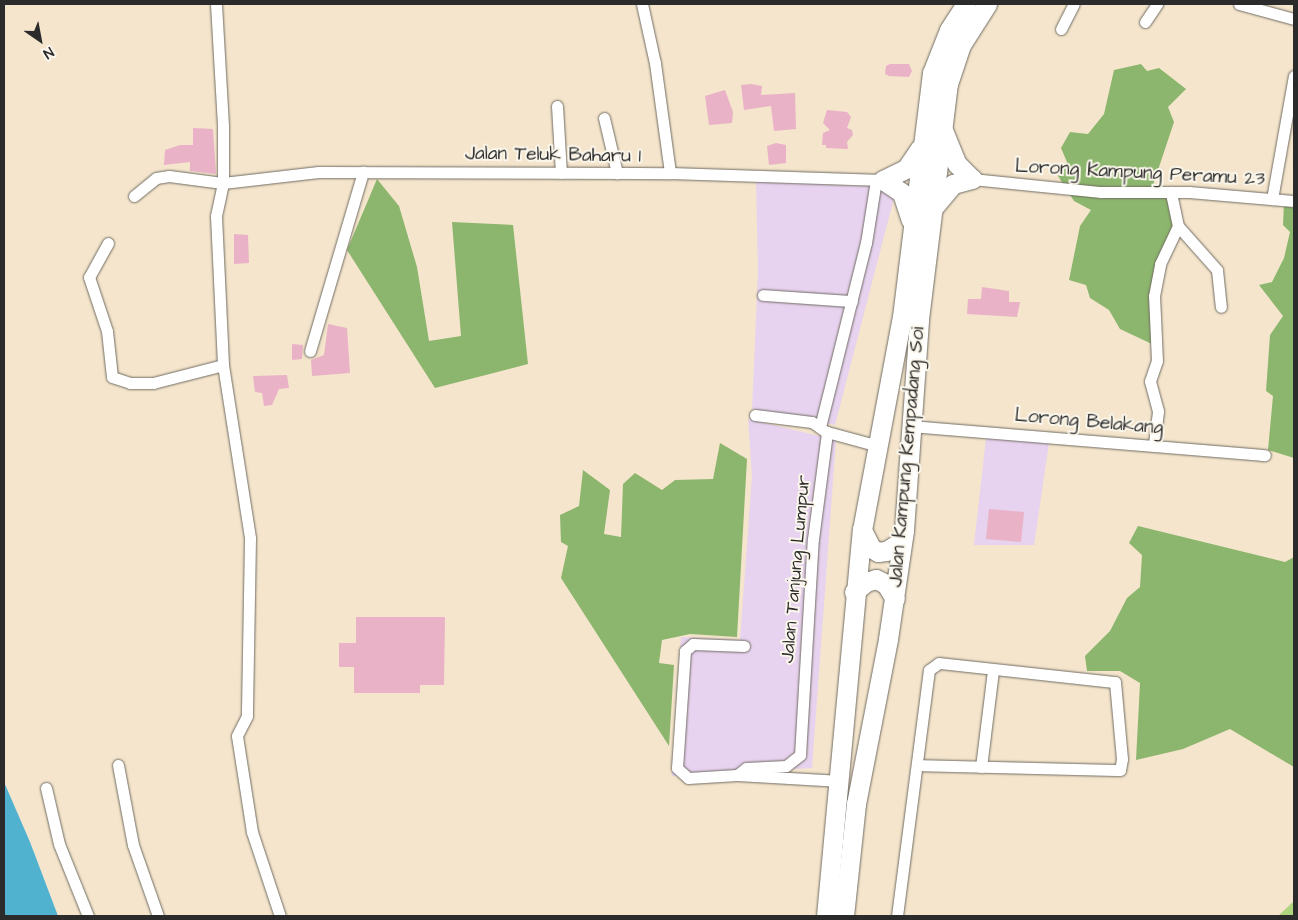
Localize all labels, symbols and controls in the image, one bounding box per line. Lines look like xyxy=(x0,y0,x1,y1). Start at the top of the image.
north arrow xyxy=(15,15,65,65)
text: N xyxy=(39,42,57,63)
street label: Jalan Teluk Baharu 1 xyxy=(465,142,641,168)
street label: Lorong Kampung Peramu 23 xyxy=(1015,155,1265,191)
street label: Jalan Kampung Kempadang Soi xyxy=(884,326,930,588)
street label: Lorong Belakang xyxy=(1014,404,1164,440)
street label: Jalan Tanjung Lumpur xyxy=(776,474,816,664)

